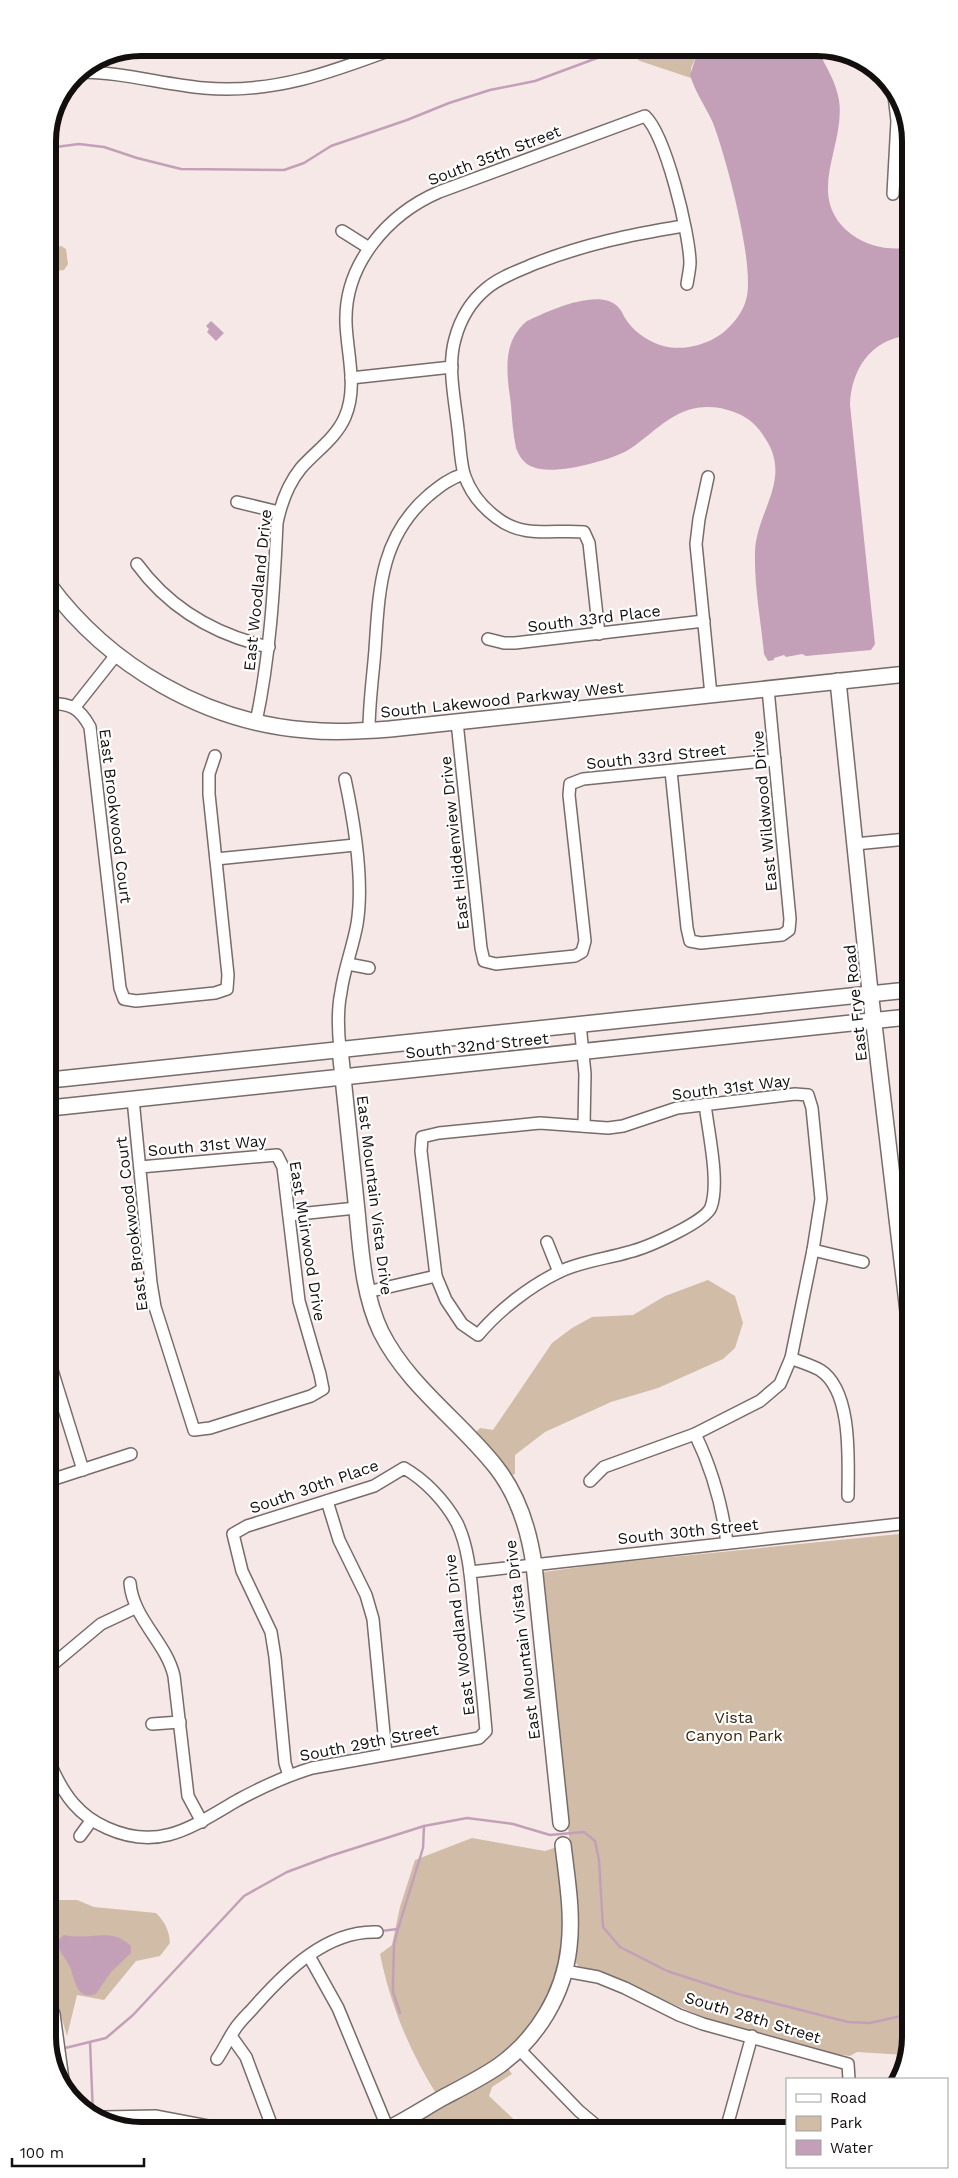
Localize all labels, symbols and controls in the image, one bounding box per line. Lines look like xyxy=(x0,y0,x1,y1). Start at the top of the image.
street label: South 35th Street xyxy=(425,121,564,190)
street label: East Woodland Drive xyxy=(240,508,275,672)
street label: South 33rd Place xyxy=(526,601,662,636)
street label: South Lakewood Parkway West xyxy=(380,677,625,722)
street label: East Brookwood Court xyxy=(95,728,136,905)
street label: East Wildwood Drive xyxy=(748,730,781,892)
street label: South 33rd Street xyxy=(585,740,727,773)
street label: East Hiddenview Drive xyxy=(436,755,473,931)
street label: East Frye Road xyxy=(840,944,871,1062)
street label: South 32nd Street xyxy=(404,1028,550,1062)
street label: South 31st Way xyxy=(671,1071,792,1104)
street label: East Mountain Vista Drive xyxy=(353,1094,396,1296)
street label: South 31st Way xyxy=(147,1131,268,1160)
street label: East Brookwood Court xyxy=(111,1135,152,1312)
street label: East Muirwood Drive xyxy=(285,1160,330,1322)
street label: South 30th Place xyxy=(247,1456,381,1517)
street label: South 30th Street xyxy=(617,1515,760,1548)
street label: East Mountain Vista Drive xyxy=(501,1539,544,1741)
street label: East Woodland Drive xyxy=(440,1553,479,1717)
park label: Vista Canyon Park xyxy=(685,1708,783,1745)
street label: South 29th Street xyxy=(298,1720,441,1765)
street label: South 28th Street xyxy=(683,1988,823,2047)
legend xyxy=(786,2078,948,2168)
text: Road xyxy=(830,2089,867,2107)
text: Park xyxy=(830,2114,863,2132)
scale bar xyxy=(12,2136,145,2168)
text: Water xyxy=(830,2139,873,2157)
text: 100 m xyxy=(20,2144,64,2162)

